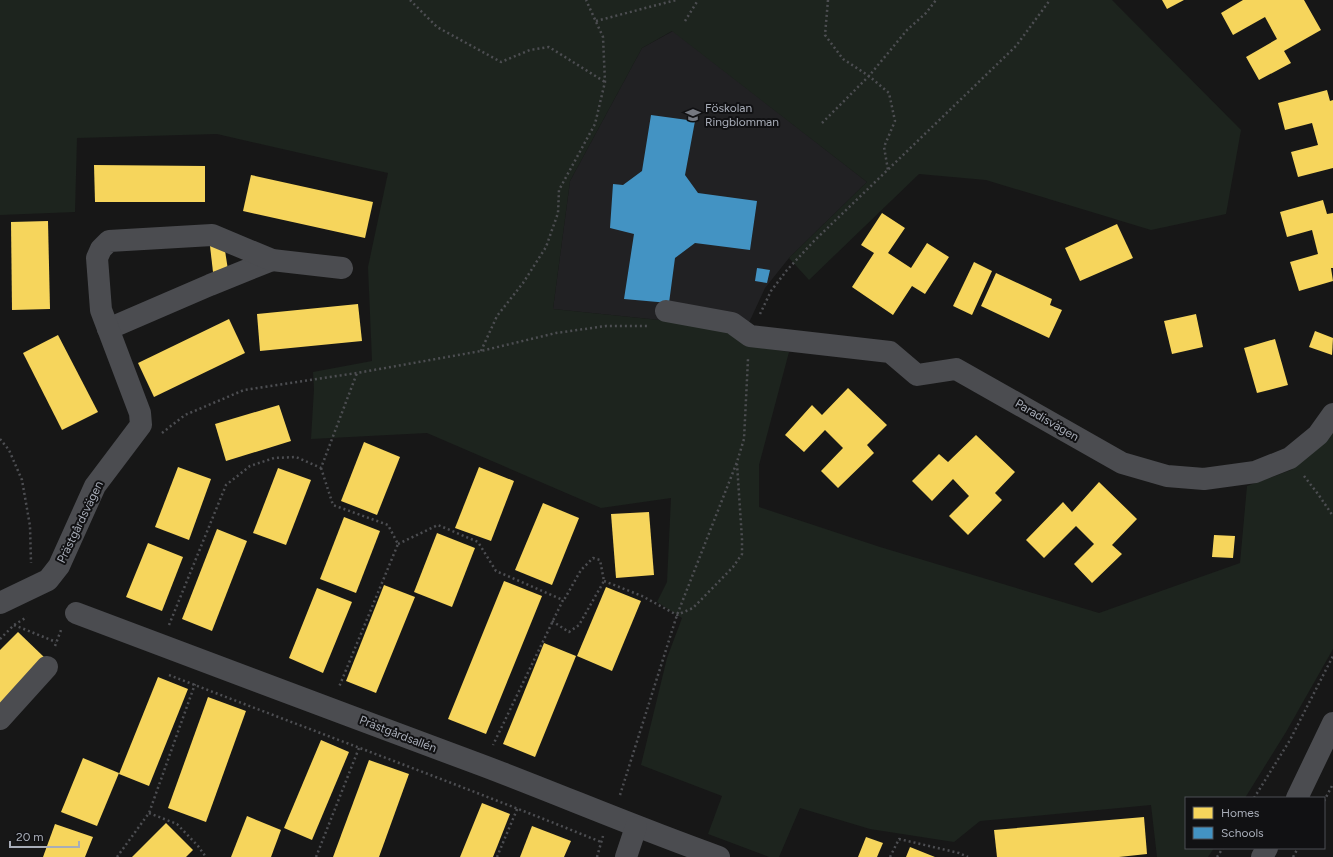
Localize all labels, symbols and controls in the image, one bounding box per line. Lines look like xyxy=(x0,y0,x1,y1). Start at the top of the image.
place label: Föskolan Ringblomman xyxy=(705,101,779,129)
school or university icon: Föskolan Ringblomman xyxy=(684,106,702,124)
street label: Paradisvägen xyxy=(1013,396,1082,444)
street label: Prästgårdsvägen xyxy=(54,478,106,565)
street label: Prästgårdsallén xyxy=(357,713,439,755)
legend xyxy=(1185,797,1325,849)
text: Homes xyxy=(1221,806,1260,820)
scale bar xyxy=(10,823,79,849)
text: Schools xyxy=(1221,826,1264,840)
text: 20 m xyxy=(16,830,44,844)

